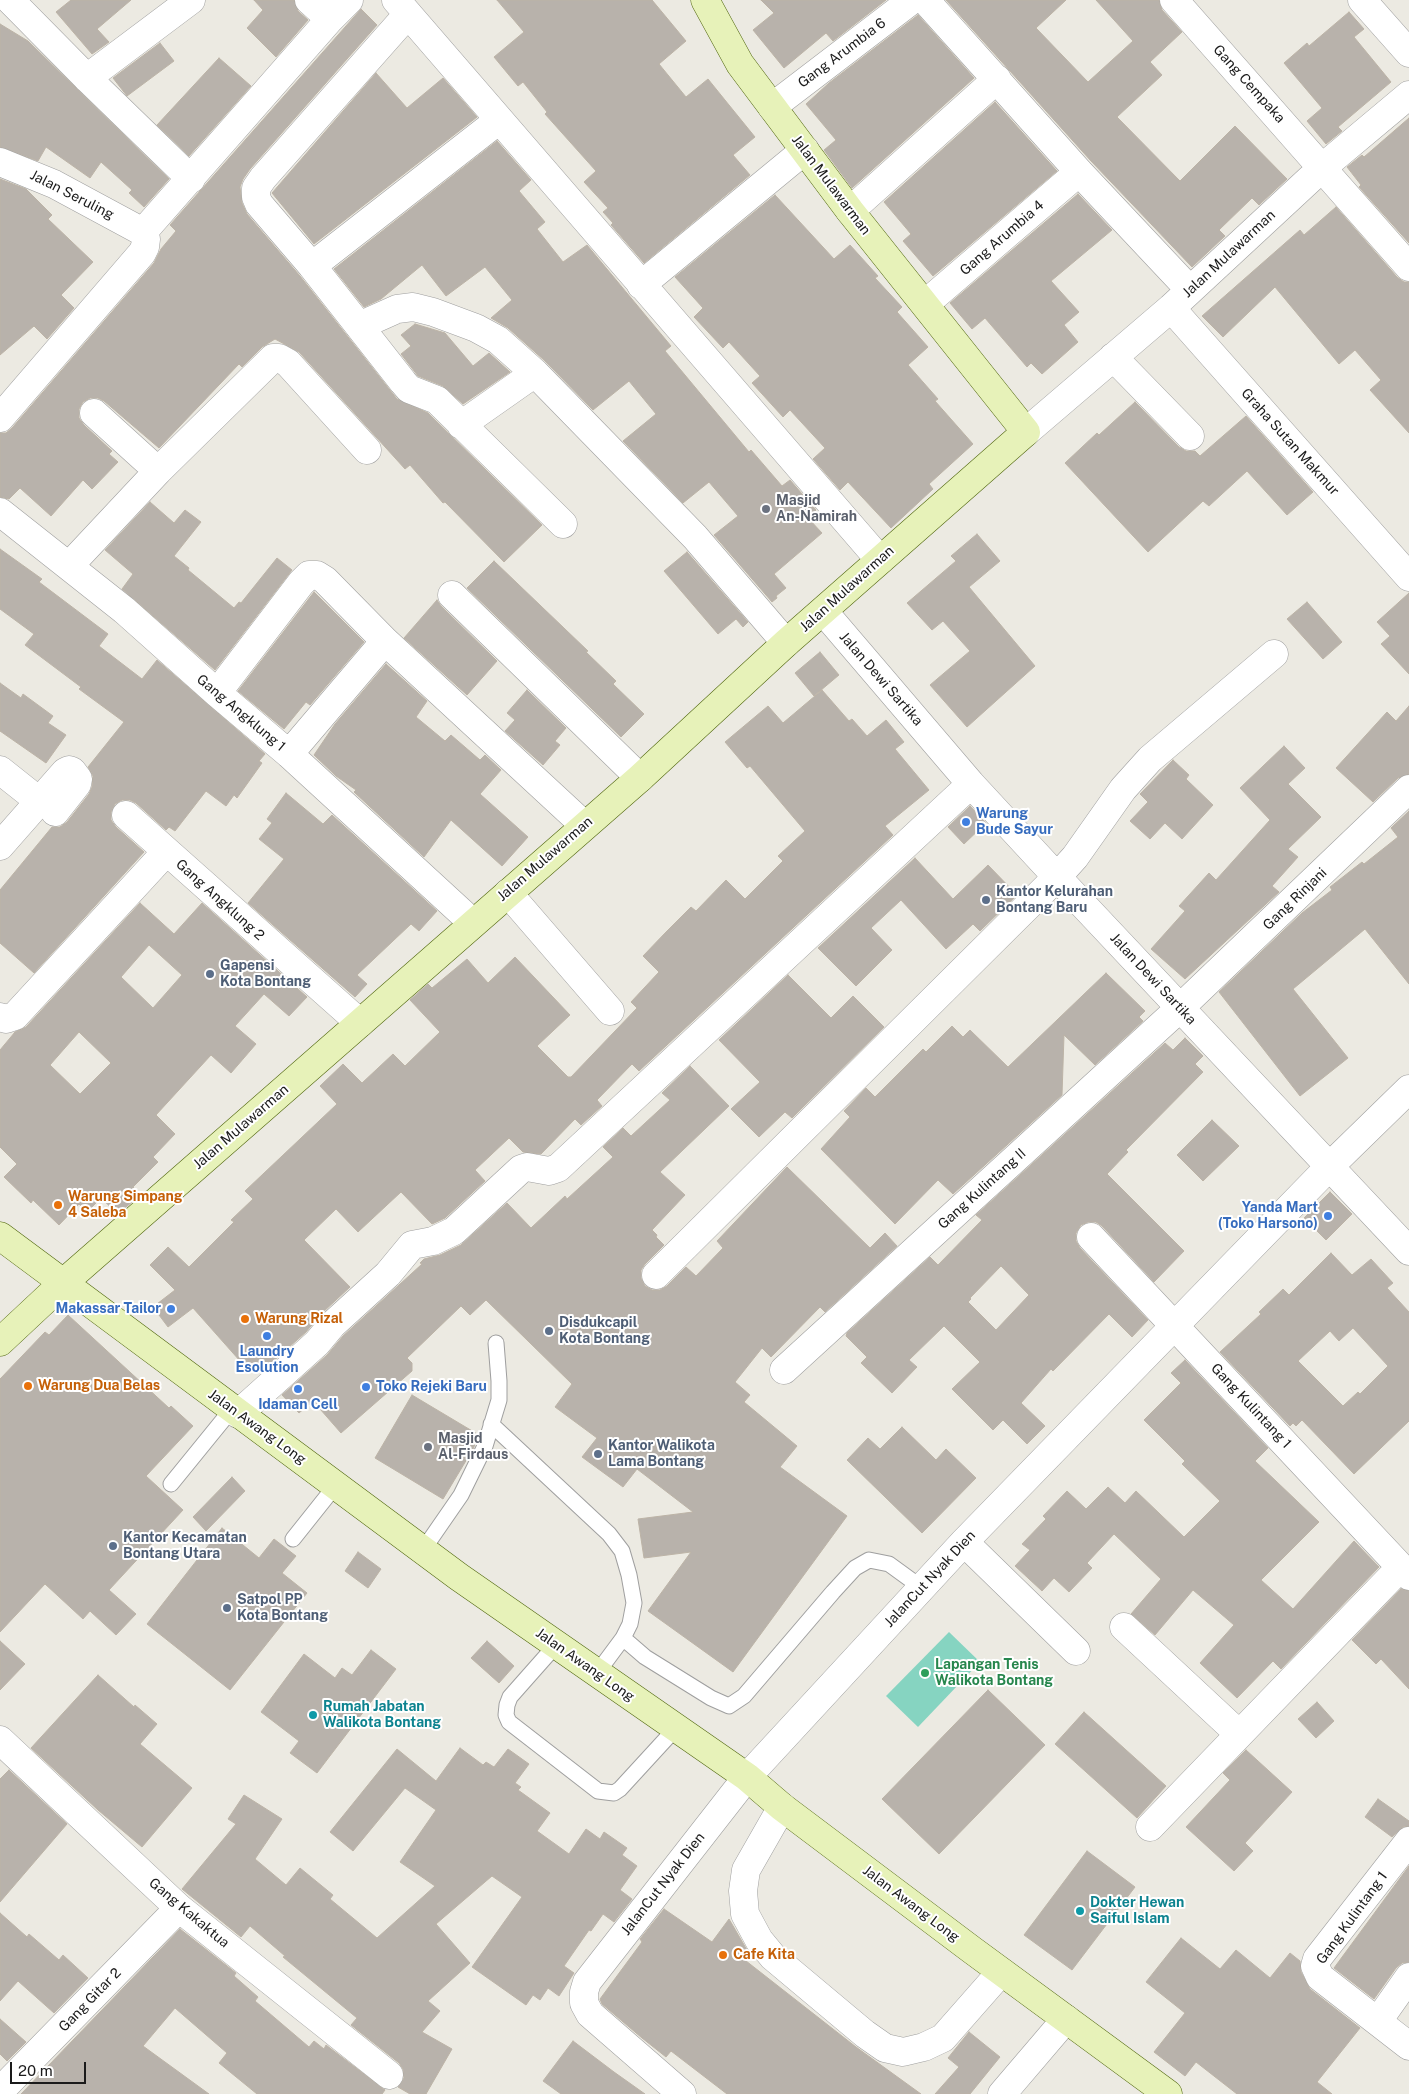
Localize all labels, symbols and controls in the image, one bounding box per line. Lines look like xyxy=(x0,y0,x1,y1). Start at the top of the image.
street label: Gang Arumbia 6 xyxy=(795,15,889,91)
street label: Gang Cempaka xyxy=(1210,41,1288,127)
street label: Jalan Mulawarman xyxy=(788,132,874,238)
street label: Jalan Seruling xyxy=(27,167,117,223)
street label: Gang Arumbia 4 xyxy=(957,197,1047,279)
street label: Jalan Mulawarman xyxy=(1179,207,1279,301)
street label: Graha Sutan Makmur xyxy=(1237,385,1343,499)
place label: Masjid An-Namirah xyxy=(776,493,857,526)
marker: Masjid An-Namirah xyxy=(760,503,772,515)
street label: Jalan Mulawarman xyxy=(797,542,897,636)
street label: Jalan Dewi Sartika xyxy=(836,629,926,729)
street label: Gang Angklung 1 xyxy=(193,671,289,755)
place label: Warung Bude Sayur xyxy=(976,806,1053,839)
street label: Jalan Mulawarman xyxy=(494,813,596,905)
marker: Warung Bude Sayur xyxy=(960,816,972,828)
street label: Gang Angklung 2 xyxy=(172,856,268,944)
street label: Gang Rinjani xyxy=(1260,864,1330,934)
place label: Kantor Kelurahan Bontang Baru xyxy=(996,884,1113,916)
marker: Kantor Kelurahan Bontang Baru xyxy=(980,894,992,906)
street label: Jalan Dewi Sartika xyxy=(1106,930,1200,1028)
place label: Gapensi Kota Bontang xyxy=(220,958,311,990)
marker: Gapensi Kota Bontang xyxy=(204,968,216,980)
street label: Jalan Mulawarman xyxy=(190,1081,292,1173)
street label: Gang Kulintang II xyxy=(935,1145,1029,1233)
place label: Warung Simpang 4 Saleba xyxy=(68,1189,183,1222)
marker: Warung Simpang 4 Saleba xyxy=(52,1199,64,1211)
place label: Yanda Mart (Toko Harsono) xyxy=(1218,1200,1318,1232)
marker: Yanda Mart (Toko Harsono) xyxy=(1322,1210,1334,1222)
place label: Makassar Tailor xyxy=(55,1301,161,1317)
marker: Makassar Tailor xyxy=(165,1303,177,1315)
place label: Warung Rizal xyxy=(255,1311,343,1327)
marker: Warung Rizal xyxy=(239,1313,251,1325)
place label: Disdukcapil Kota Bontang xyxy=(559,1315,650,1348)
marker: Disdukcapil Kota Bontang xyxy=(543,1325,555,1337)
marker: Laundry Esolution xyxy=(261,1330,273,1342)
place label: Laundry Esolution xyxy=(235,1344,299,1376)
street label: Gang Kulintang 1 xyxy=(1207,1360,1295,1452)
place label: Warung Dua Belas xyxy=(38,1378,160,1394)
place label: Toko Rejeki Baru xyxy=(376,1379,487,1395)
marker: Warung Dua Belas xyxy=(22,1380,34,1392)
marker: Toko Rejeki Baru xyxy=(360,1381,372,1393)
marker: Idaman Cell xyxy=(292,1383,304,1395)
street label: Jalan Awang Long xyxy=(205,1386,309,1468)
place label: Idaman Cell xyxy=(258,1397,338,1413)
place label: Masjid Al-Firdaus xyxy=(438,1431,508,1464)
place label: Kantor Walikota Lama Bontang xyxy=(608,1438,715,1470)
marker: Masjid Al-Firdaus xyxy=(422,1441,434,1453)
marker: Kantor Walikota Lama Bontang xyxy=(592,1448,604,1460)
street label: JalanCut Nyak Dien xyxy=(881,1527,979,1631)
place label: Kantor Kecamatan Bontang Utara xyxy=(123,1530,247,1562)
marker: Kantor Kecamatan Bontang Utara xyxy=(107,1540,119,1552)
place label: Satpol PP Kota Bontang xyxy=(237,1592,328,1624)
marker: Satpol PP Kota Bontang xyxy=(221,1602,233,1614)
street label: Jalan Awang Long xyxy=(532,1625,638,1705)
place label: Lapangan Tenis Walikota Bontang xyxy=(935,1657,1053,1690)
marker: Lapangan Tenis Walikota Bontang xyxy=(919,1667,931,1679)
place label: Rumah Jabatan Walikota Bontang xyxy=(323,1699,441,1731)
marker: Rumah Jabatan Walikota Bontang xyxy=(307,1709,319,1721)
street label: JalanCut Nyak Dien xyxy=(618,1829,708,1939)
street label: Jalan Awang Long xyxy=(859,1862,963,1946)
street label: Gang Kulintang 1 xyxy=(1313,1869,1391,1967)
street label: Gang Kakaktua xyxy=(145,1875,233,1951)
place label: Dokter Hewan Saiful Islam xyxy=(1090,1895,1184,1928)
marker: Dokter Hewan Saiful Islam xyxy=(1074,1905,1086,1917)
place label: Cafe Kita xyxy=(733,1947,795,1963)
marker: Cafe Kita xyxy=(717,1949,729,1961)
street label: Gang Gitar 2 xyxy=(55,1965,125,2035)
scale bar xyxy=(12,2052,89,2084)
text: 20 m xyxy=(18,2062,53,2079)

